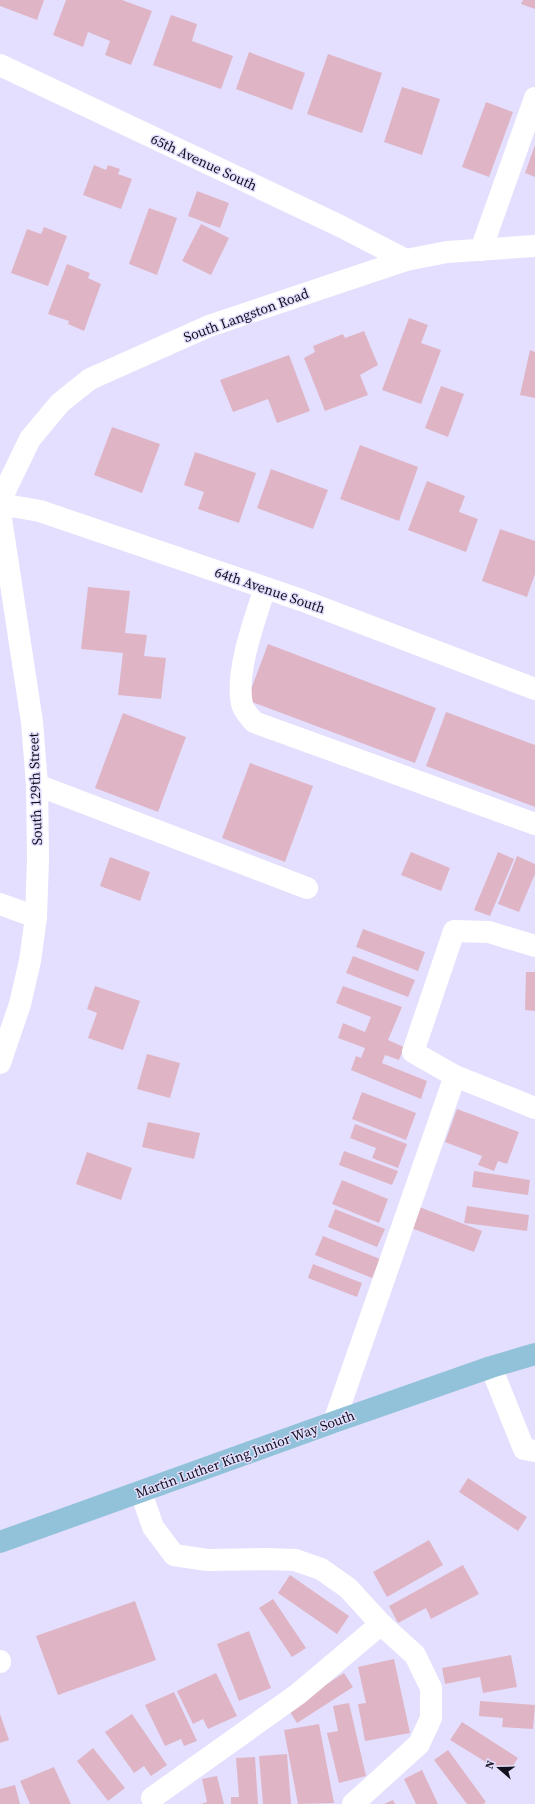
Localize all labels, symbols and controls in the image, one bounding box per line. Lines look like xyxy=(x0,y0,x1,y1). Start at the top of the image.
street label: 65th Avenue South xyxy=(148,129,260,195)
street label: South Langston Road xyxy=(181,283,312,347)
street label: 64th Avenue South xyxy=(212,562,328,618)
street label: South 129th Street xyxy=(23,732,47,846)
street label: Martin Luther King Junior Way South xyxy=(133,1405,357,1503)
north arrow xyxy=(479,1748,519,1788)
text: N xyxy=(482,1758,498,1771)

